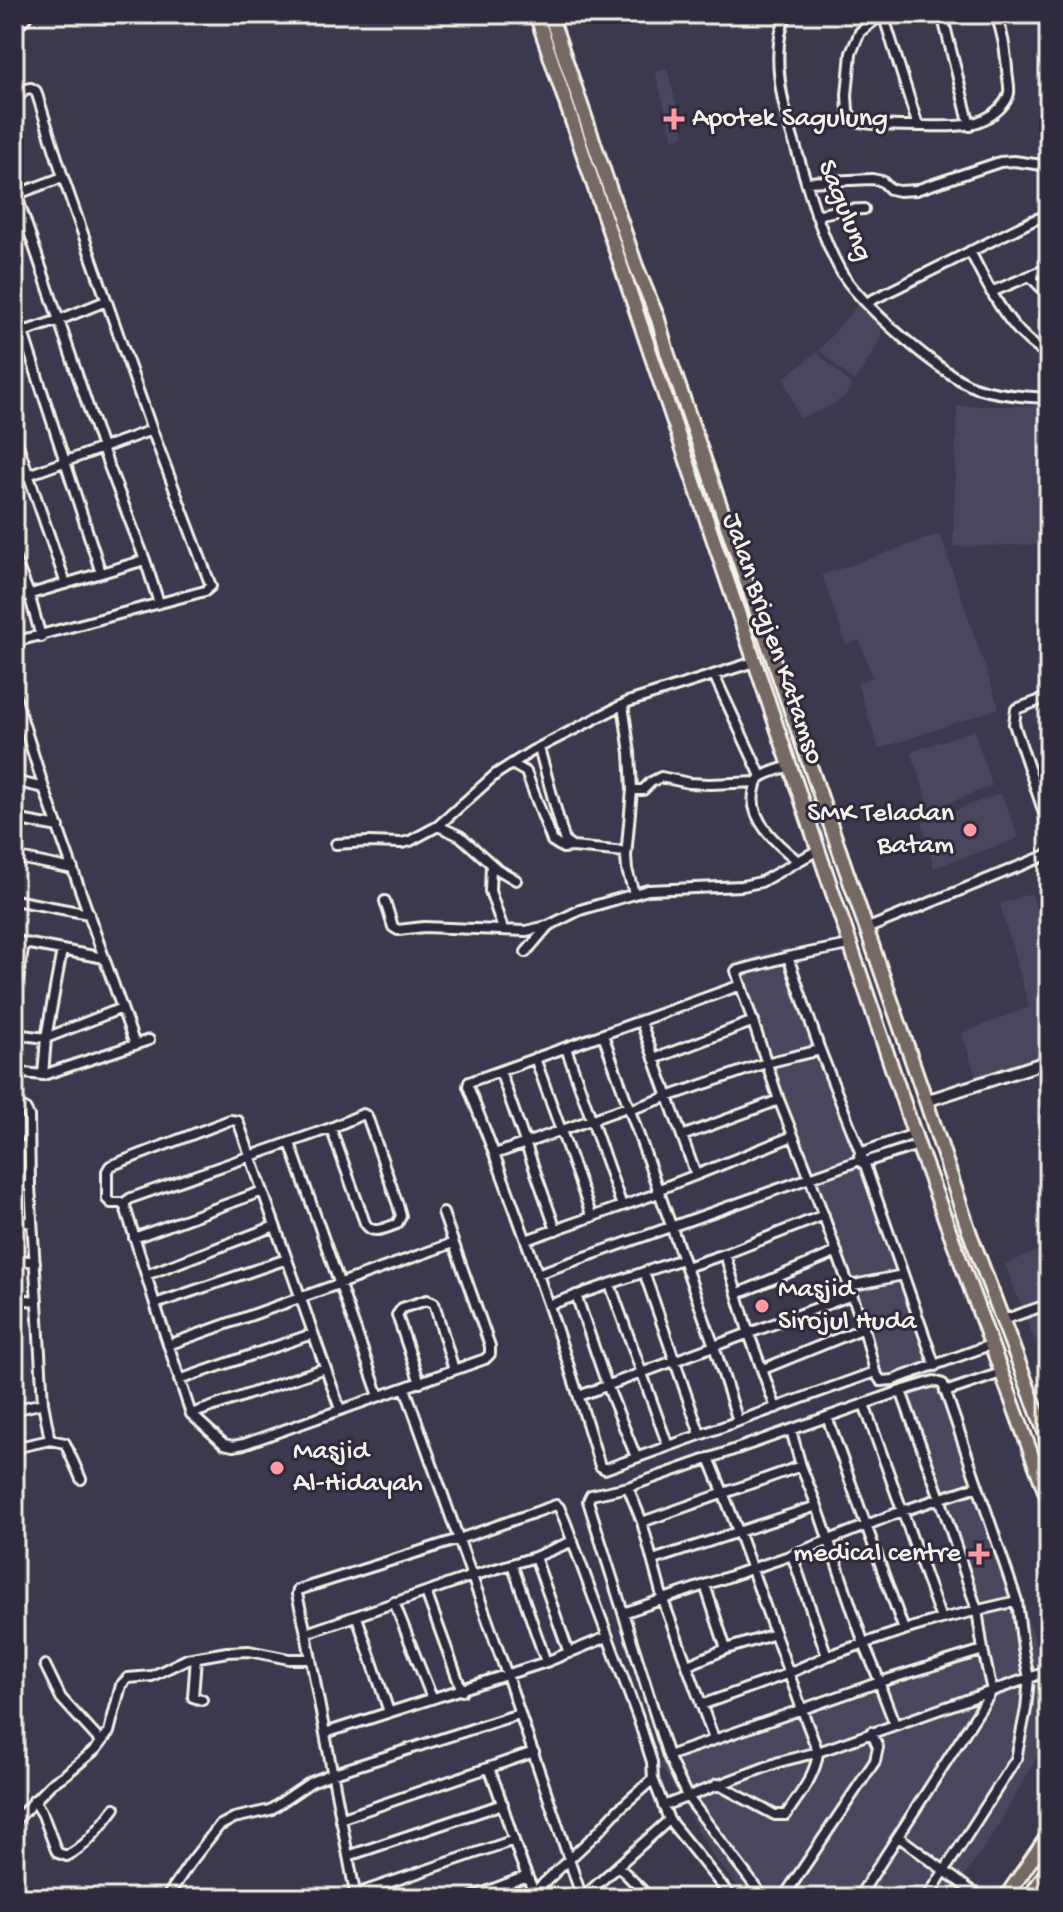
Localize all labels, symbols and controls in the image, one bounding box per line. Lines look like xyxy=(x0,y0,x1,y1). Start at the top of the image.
place label: Apotek Sagulung xyxy=(692,103,888,136)
marker: Apotek Sagulung xyxy=(663,108,685,130)
street label: Sagulung xyxy=(809,156,879,266)
street label: Jalan Brigjen Katamso xyxy=(714,509,830,769)
place label: SMK Teladan Batam xyxy=(807,798,955,863)
marker: SMK Teladan Batam xyxy=(961,821,979,839)
place label: Masjid Sirojul Huda xyxy=(778,1274,918,1339)
marker: Masjid Sirojul Huda xyxy=(753,1297,771,1315)
place label: Masjid Al-Hidayah xyxy=(293,1436,423,1501)
marker: Masjid Al-Hidayah xyxy=(268,1459,286,1477)
place label: medical centre xyxy=(793,1538,962,1571)
marker: medical centre xyxy=(968,1543,990,1565)

